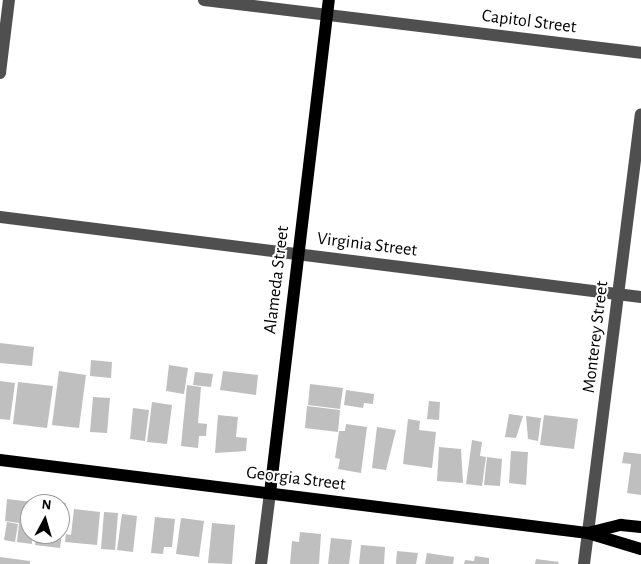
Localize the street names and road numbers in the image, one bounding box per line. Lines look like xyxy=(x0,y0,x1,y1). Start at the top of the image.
street label: Capitol Street xyxy=(480,5,578,39)
street label: Alameda Street xyxy=(260,225,294,335)
street label: Virginia Street xyxy=(316,228,418,262)
street label: Monterey Street xyxy=(578,280,614,394)
street label: Georgia Street xyxy=(245,462,347,496)

